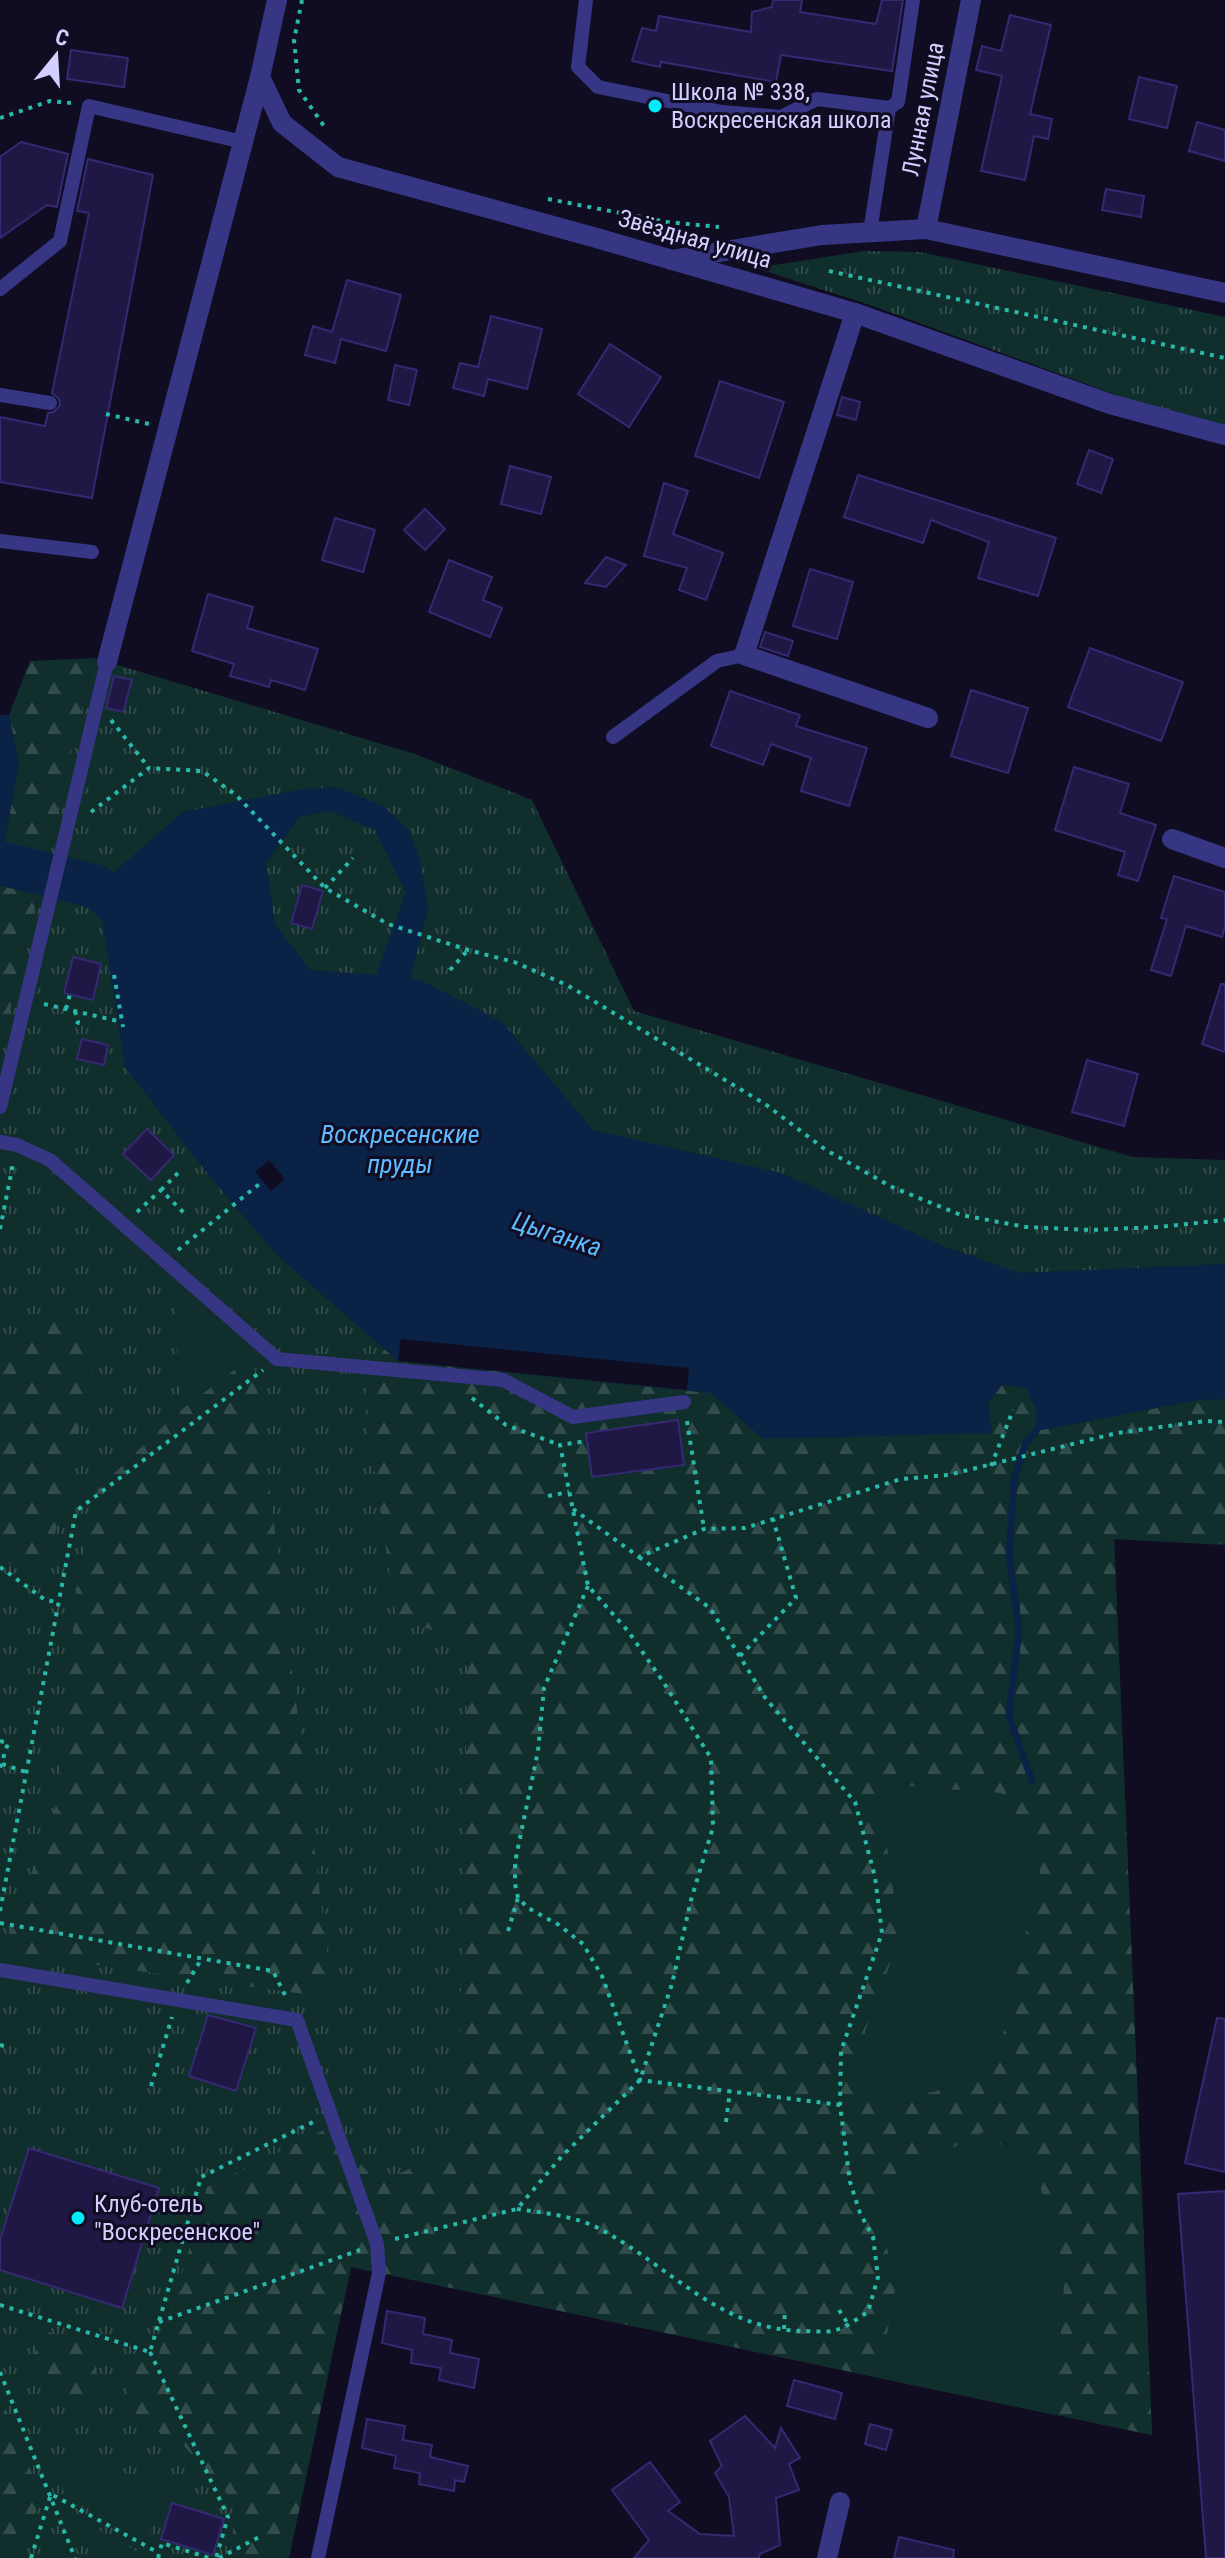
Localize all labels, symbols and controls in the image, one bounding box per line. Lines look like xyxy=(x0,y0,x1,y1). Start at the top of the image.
north arrow xyxy=(16,16,96,96)
text: С xyxy=(52,24,72,51)
street label: Лунная улица xyxy=(896,40,950,178)
place label: Школа № 338, Воскресенская школа xyxy=(671,78,891,134)
marker: Школа № 338, Воскресенская школа xyxy=(646,97,664,115)
street label: Звёздная улица xyxy=(615,204,775,274)
water label: Воскресенские пруды xyxy=(320,1119,480,1179)
water label: Цыганка xyxy=(509,1206,605,1262)
place label: Клуб-отель "Воскресенское" xyxy=(94,2190,260,2246)
marker: Клуб-отель "Воскресенское" xyxy=(69,2209,87,2227)

